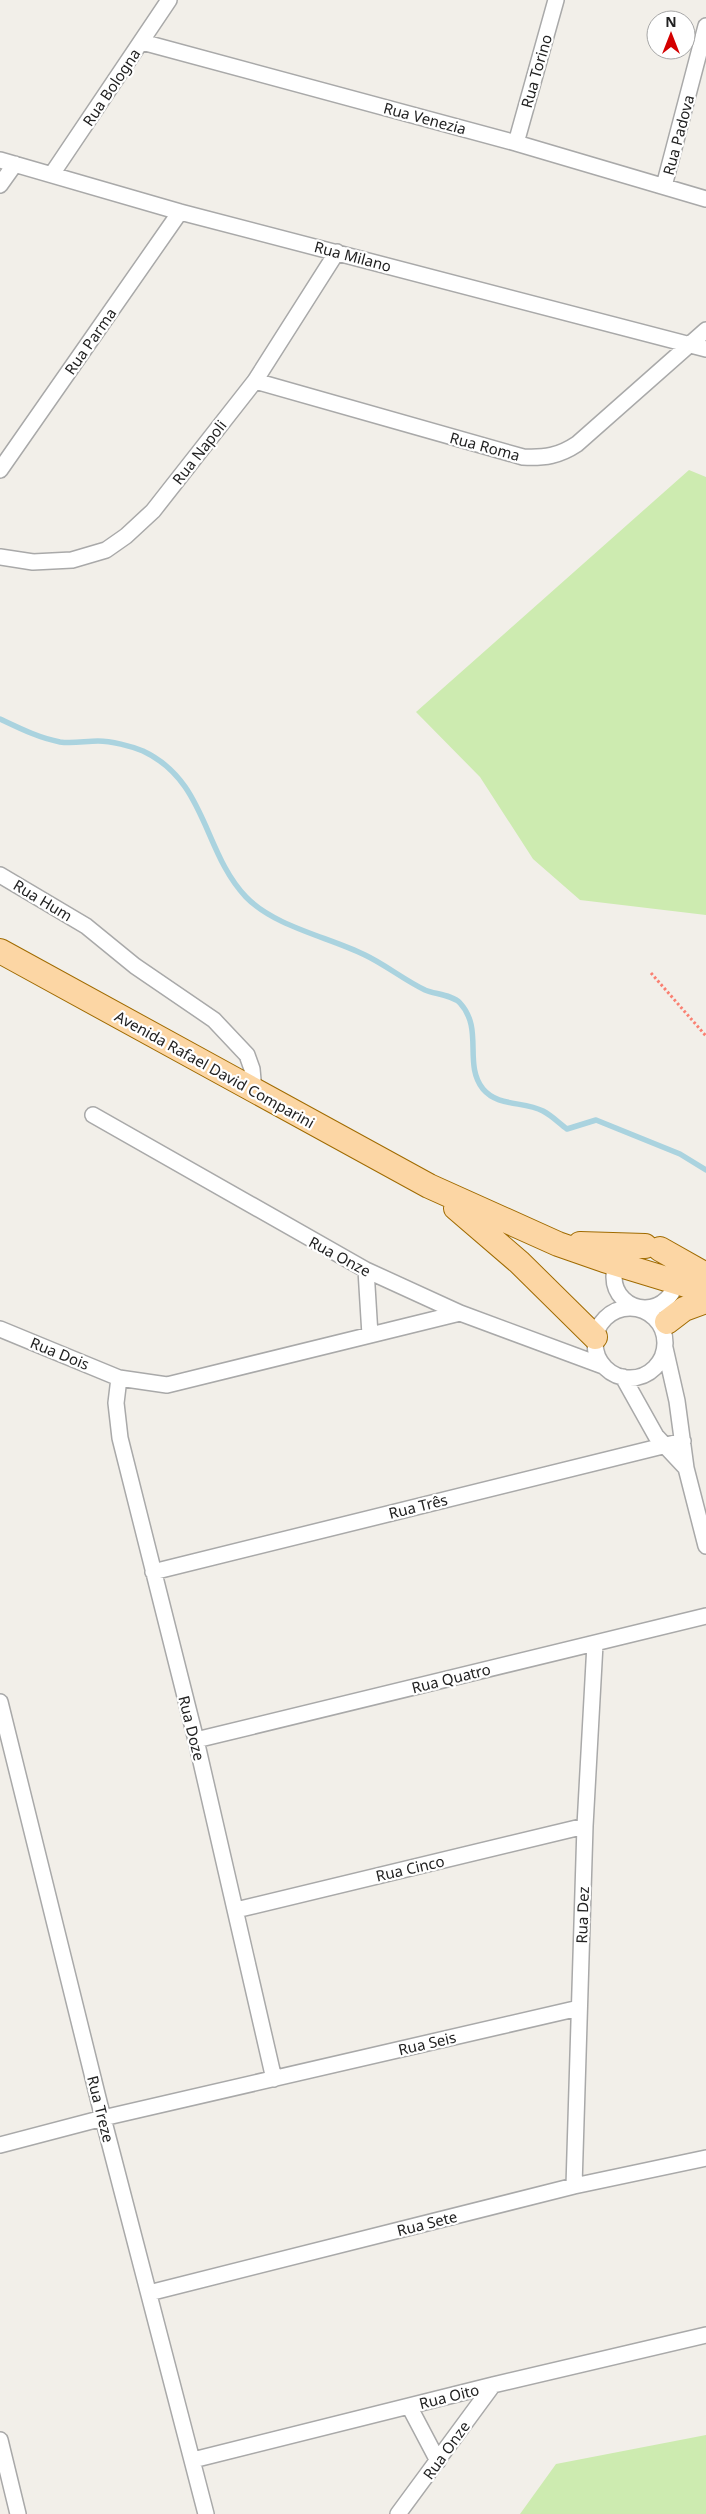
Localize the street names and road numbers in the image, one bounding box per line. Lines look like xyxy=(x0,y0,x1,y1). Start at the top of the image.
street label: Rua Torino xyxy=(516,32,556,110)
street label: Rua Bologna xyxy=(78,44,144,130)
street label: Rua Padova xyxy=(658,93,698,177)
street label: Rua Venezia xyxy=(381,97,469,139)
street label: Rua Milano xyxy=(312,236,394,276)
street label: Rua Parma xyxy=(60,304,120,378)
street label: Rua Napoli xyxy=(167,416,231,488)
street label: Rua Roma xyxy=(448,427,522,465)
street label: Rua Hum xyxy=(10,875,76,925)
street label: Avenida Rafael David Comparini xyxy=(112,1006,318,1132)
street label: Rua Onze xyxy=(306,1231,374,1281)
street label: Rua Dois xyxy=(28,1332,92,1374)
street label: Rua Três xyxy=(386,1489,450,1523)
street label: Rua Quatro xyxy=(409,1659,493,1697)
street label: Rua Doze xyxy=(174,1693,210,1763)
street label: Rua Cinco xyxy=(374,1850,446,1886)
street label: Rua Dez xyxy=(571,1886,593,1944)
street label: Rua Seis xyxy=(396,2027,458,2059)
street label: Rua Treze xyxy=(83,2073,119,2145)
street label: Rua Sete xyxy=(395,2206,459,2240)
street label: Rua Oito xyxy=(417,2379,481,2413)
street label: Rua Onze xyxy=(418,2417,474,2483)

